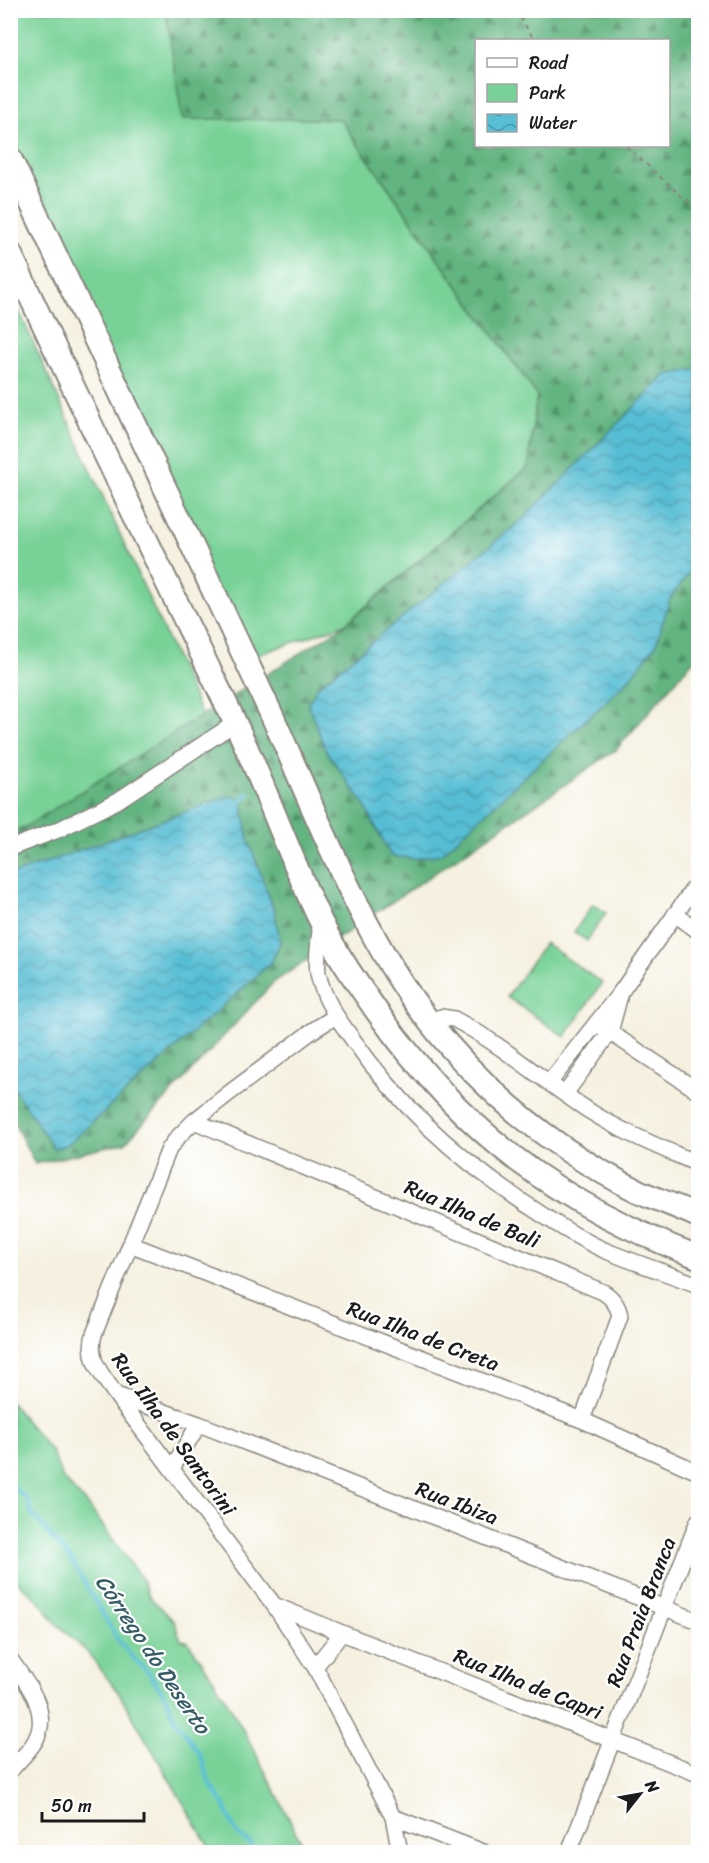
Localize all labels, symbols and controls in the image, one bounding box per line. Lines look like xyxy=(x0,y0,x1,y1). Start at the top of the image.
legend xyxy=(475,39,670,147)
text: Road xyxy=(529,47,569,79)
text: Park xyxy=(529,77,566,109)
text: Water xyxy=(529,107,578,139)
street label: Rua Ilha de Bali xyxy=(398,1168,547,1260)
street label: Rua Ilha de Creta xyxy=(341,1289,505,1383)
street label: Rua Ilha de Santorini xyxy=(101,1344,247,1525)
street label: Rua Ibiza xyxy=(410,1470,504,1536)
street label: Rua Praia Branca xyxy=(595,1531,687,1693)
water label: Córrego do Deserto xyxy=(85,1566,222,1744)
street label: Rua Ilha de Capri xyxy=(448,1637,609,1732)
north arrow xyxy=(610,1764,670,1824)
text: N xyxy=(637,1773,668,1800)
scale bar xyxy=(42,1785,144,1823)
text: 50 m xyxy=(51,1790,92,1822)

